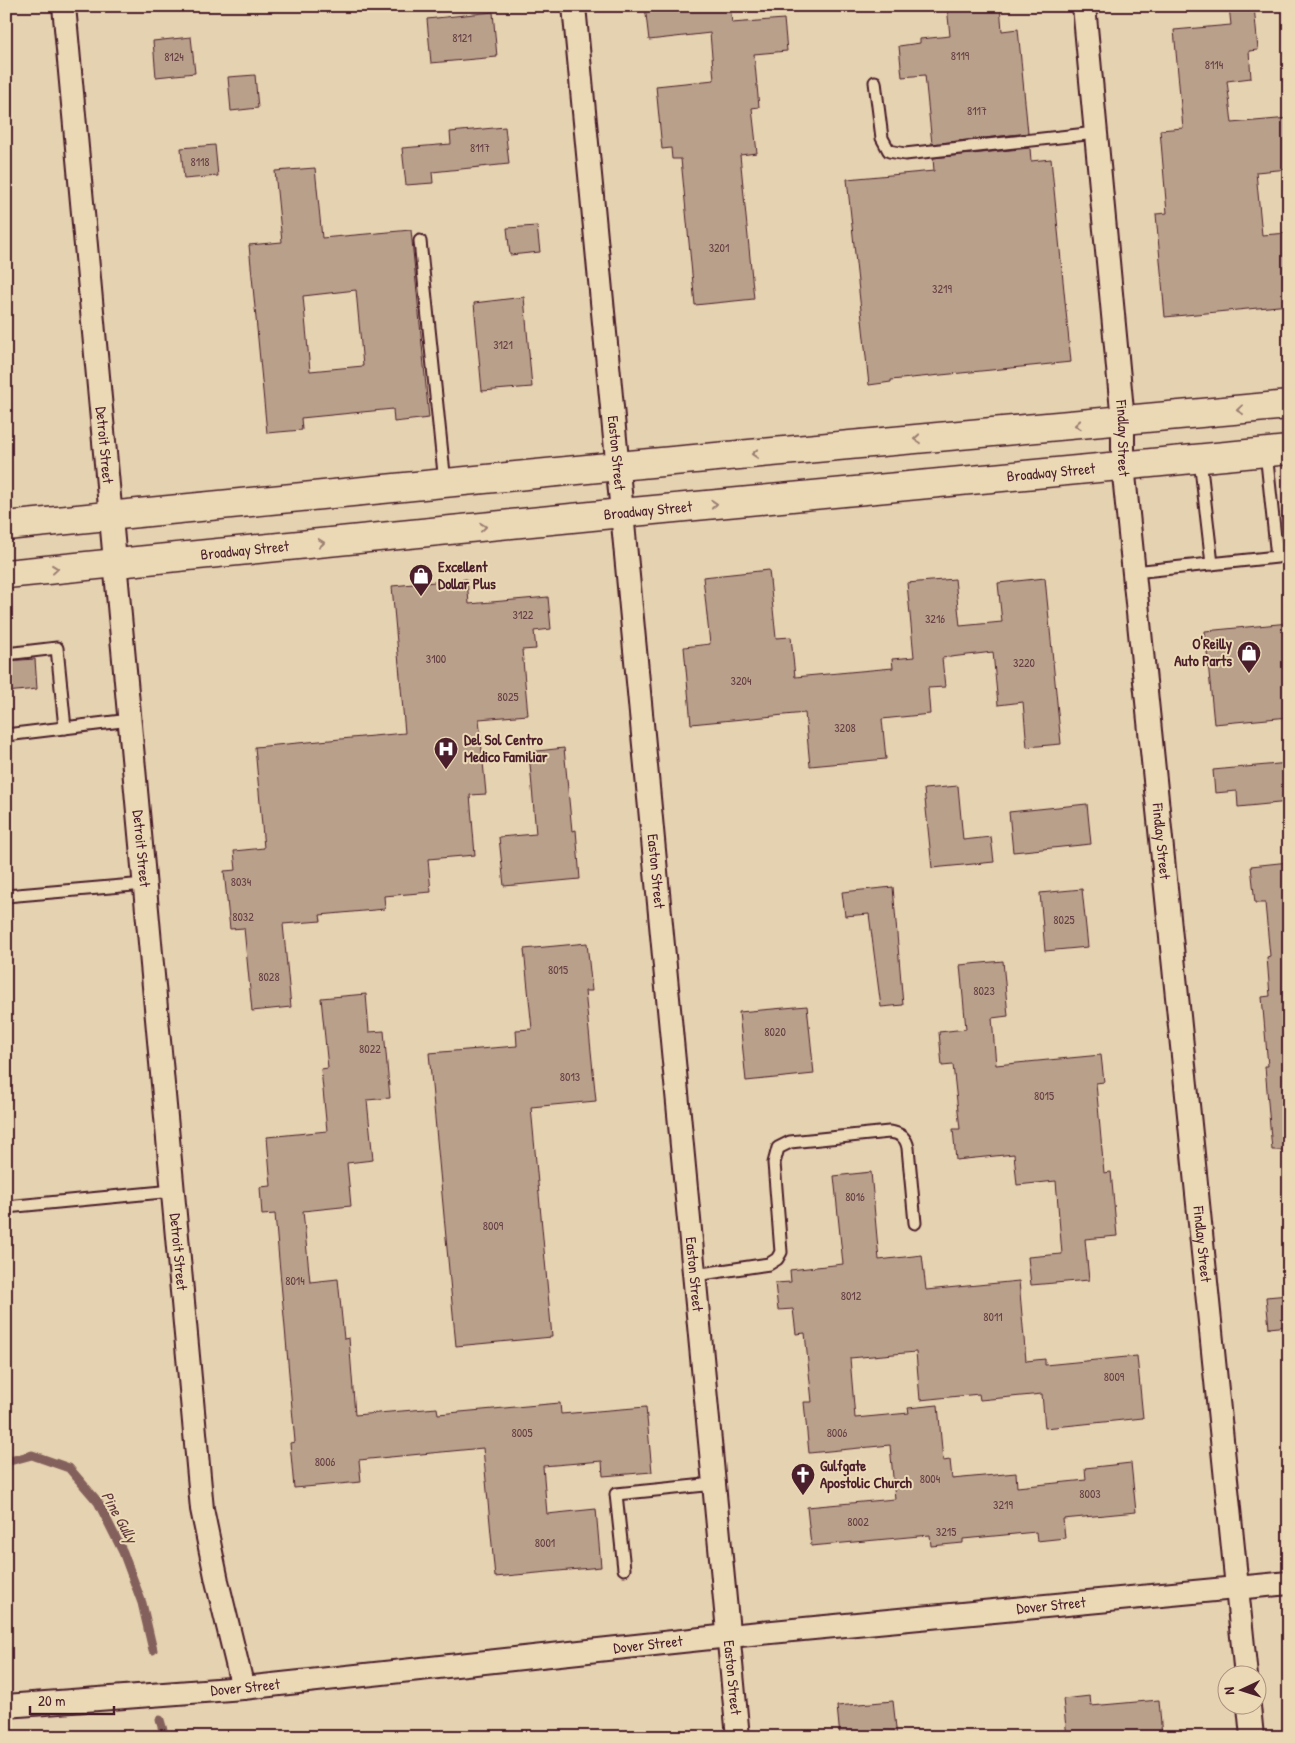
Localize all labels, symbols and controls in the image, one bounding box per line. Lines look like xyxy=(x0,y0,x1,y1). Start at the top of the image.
house number: 8121 xyxy=(452,29,472,46)
house number: 8119 xyxy=(951,47,970,64)
house number: 8124 xyxy=(164,48,184,65)
house number: 8114 xyxy=(1205,56,1224,73)
house number: 8117 xyxy=(967,102,987,119)
house number: 8117 xyxy=(470,139,490,156)
house number: 8118 xyxy=(190,153,210,170)
house number: 3201 xyxy=(709,239,729,256)
house number: 3219 xyxy=(932,280,952,297)
house number: 3121 xyxy=(493,336,513,353)
street label: Findlay Street xyxy=(1111,398,1135,478)
one-way arrow xyxy=(1236,404,1244,415)
street label: Detroit Street xyxy=(91,406,119,485)
street label: Easton Street xyxy=(603,415,631,492)
one-way arrow xyxy=(1074,419,1082,430)
one-way arrow xyxy=(912,434,920,445)
one-way arrow xyxy=(750,448,758,459)
street label: Broadway Street xyxy=(1006,457,1097,487)
street label: Broadway Street xyxy=(603,495,694,525)
one-way arrow xyxy=(710,499,718,510)
one-way arrow xyxy=(479,522,487,533)
street label: Broadway Street xyxy=(200,535,291,565)
one-way arrow xyxy=(317,538,325,549)
place label: Excellent Dollar Plus xyxy=(438,556,496,594)
shop icon: Excellent Dollar Plus xyxy=(408,563,434,597)
one-way arrow xyxy=(51,564,59,575)
house number: 3122 xyxy=(513,606,534,623)
house number: 3216 xyxy=(925,610,945,627)
place label: O'Reilly Auto Parts xyxy=(1174,633,1233,671)
shop icon: O'Reilly Auto Parts xyxy=(1236,640,1262,674)
house number: 3100 xyxy=(426,650,446,667)
house number: 3220 xyxy=(1013,654,1035,671)
house number: 3204 xyxy=(731,672,752,689)
house number: 8025 xyxy=(497,688,519,705)
house number: 3208 xyxy=(834,719,856,736)
place label: Del Sol Centro Medico Familiar xyxy=(464,729,548,767)
hospital icon: Del Sol Centro Medico Familiar xyxy=(433,736,459,770)
street label: Findlay Street xyxy=(1147,801,1176,881)
street label: Detroit Street xyxy=(128,809,156,889)
street label: Easton Street xyxy=(642,833,671,910)
house number: 8034 xyxy=(231,873,252,890)
house number: 8032 xyxy=(232,908,254,925)
house number: 8025 xyxy=(1053,911,1075,928)
house number: 8015 xyxy=(548,961,568,978)
house number: 8028 xyxy=(258,968,280,985)
house number: 8023 xyxy=(973,982,995,999)
house number: 8020 xyxy=(764,1023,786,1040)
house number: 8022 xyxy=(359,1040,381,1057)
house number: 8013 xyxy=(560,1068,580,1085)
house number: 8015 xyxy=(1034,1087,1054,1104)
house number: 8016 xyxy=(845,1188,865,1205)
street label: Findlay Street xyxy=(1188,1204,1217,1284)
street label: Detroit Street xyxy=(165,1212,193,1292)
house number: 8009 xyxy=(483,1217,504,1234)
street label: Easton Street xyxy=(681,1236,709,1313)
house number: 8014 xyxy=(285,1272,305,1289)
house number: 8012 xyxy=(841,1287,862,1304)
house number: 8011 xyxy=(983,1308,1003,1325)
house number: 8009 xyxy=(1104,1368,1125,1385)
house number: 8005 xyxy=(511,1424,533,1441)
house number: 8006 xyxy=(827,1424,848,1441)
house number: 8006 xyxy=(315,1453,336,1470)
place label: Gulfgate Apostolic Church xyxy=(820,1455,913,1494)
church icon: Gulfgate Apostolic Church xyxy=(790,1462,816,1496)
house number: 8004 xyxy=(920,1470,941,1487)
house number: 8003 xyxy=(1079,1485,1101,1502)
water label: Pine Gully xyxy=(97,1487,144,1549)
house number: 3219 xyxy=(993,1496,1013,1513)
house number: 8002 xyxy=(847,1513,869,1530)
house number: 3215 xyxy=(936,1523,956,1540)
house number: 8001 xyxy=(535,1534,555,1551)
street label: Dover Street xyxy=(1016,1591,1087,1619)
street label: Dover Street xyxy=(612,1630,684,1658)
street label: Easton Street xyxy=(719,1639,747,1716)
north arrow xyxy=(1218,1666,1268,1716)
street label: Dover Street xyxy=(210,1673,282,1700)
scale bar xyxy=(30,1683,114,1715)
text: N xyxy=(1219,1686,1238,1695)
text: 20 m xyxy=(38,1690,65,1711)

